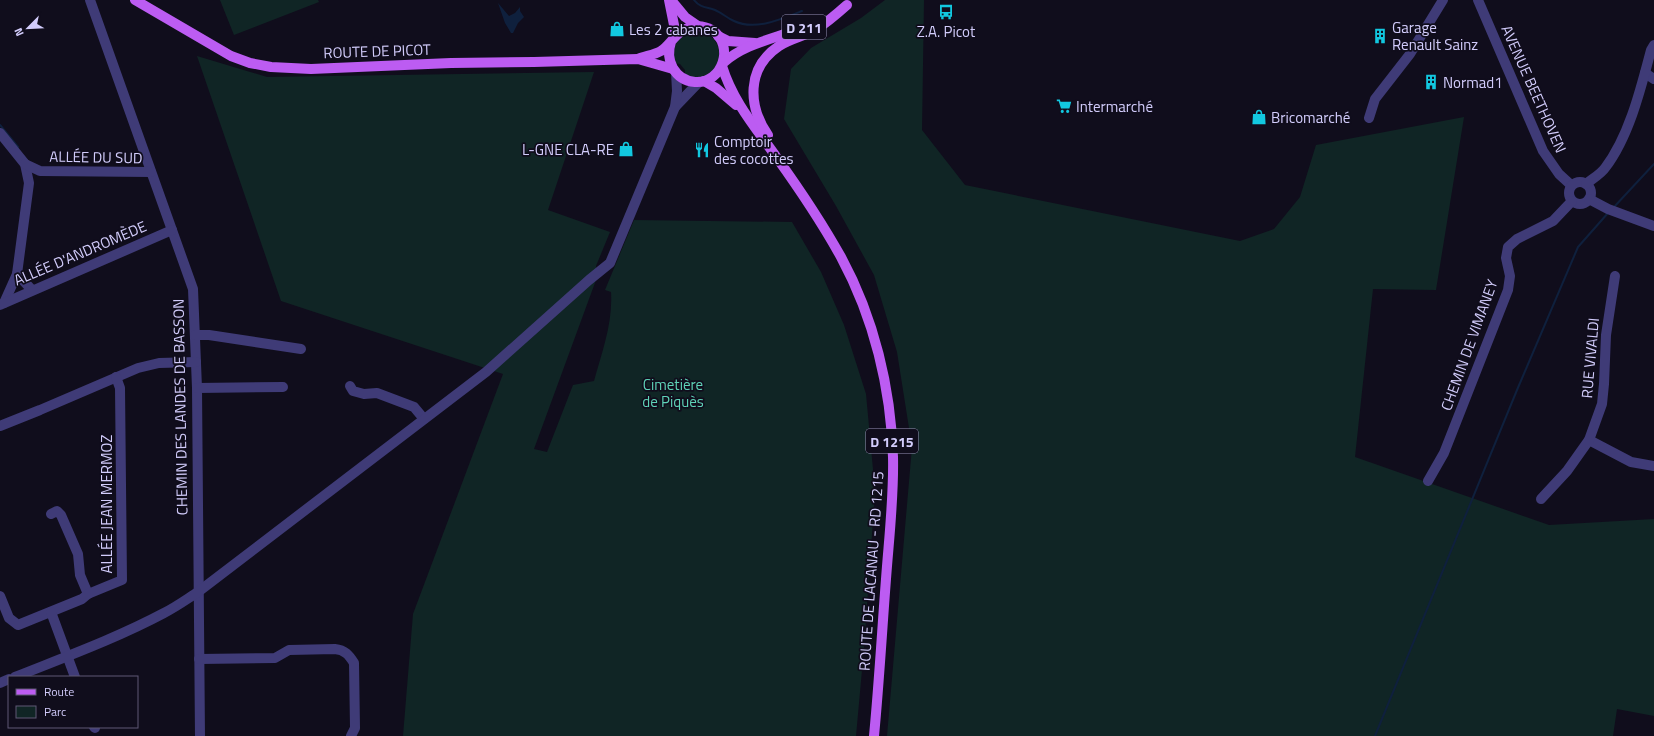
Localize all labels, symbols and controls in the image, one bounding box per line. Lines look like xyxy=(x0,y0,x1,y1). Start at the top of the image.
bus stop icon: Z.A. Picot xyxy=(937,3,955,21)
north arrow xyxy=(8,8,48,48)
road number: D 211 xyxy=(782,15,826,39)
place label: Garage Renault Sainz xyxy=(1392,16,1478,56)
place label: Les 2 cabanes xyxy=(629,18,718,41)
shop icon: Les 2 cabanes xyxy=(608,20,626,38)
place label: Z.A. Picot xyxy=(917,20,976,43)
street label: AVENUE BEETHOVEN xyxy=(1495,21,1573,157)
text: N xyxy=(10,25,28,39)
building icon: Garage Renault Sainz xyxy=(1371,27,1389,45)
street label: ROUTE DE PICOT xyxy=(323,38,431,64)
place label: Normad1 xyxy=(1443,71,1503,94)
building icon: Normad1 xyxy=(1422,73,1440,91)
place label: Intermarché xyxy=(1076,95,1153,118)
supermarket icon: Intermarché xyxy=(1055,97,1073,115)
place label: Bricomarché xyxy=(1271,106,1350,129)
shop icon: Bricomarché xyxy=(1250,108,1268,126)
place label: Comptoir des cocottes xyxy=(714,130,794,170)
place label: L-GNE CLA-RE xyxy=(522,138,614,161)
shop icon: L-GNE CLA-RE xyxy=(617,140,635,158)
restaurant icon: Comptoir des cocottes xyxy=(693,141,711,159)
street label: ALLÉE DU SUD xyxy=(49,145,143,169)
street label: ALLÉE D'ANDROMÈDE xyxy=(10,215,150,291)
street label: CHEMIN DE VIMANEY xyxy=(1435,276,1503,414)
street label: CHEMIN DES LANDES DE BASSON xyxy=(167,298,193,516)
street label: RUE VIVALDI xyxy=(1575,317,1605,399)
park label: Cimetière de Piquès xyxy=(642,373,704,413)
road number: D 1215 xyxy=(866,429,918,453)
street label: ALLÉE JEAN MERMOZ xyxy=(95,435,118,573)
street label: ROUTE DE LACANAU - RD 1215 xyxy=(853,470,889,672)
legend xyxy=(8,676,138,728)
text: Route xyxy=(44,682,74,701)
text: Parc xyxy=(44,702,66,721)

